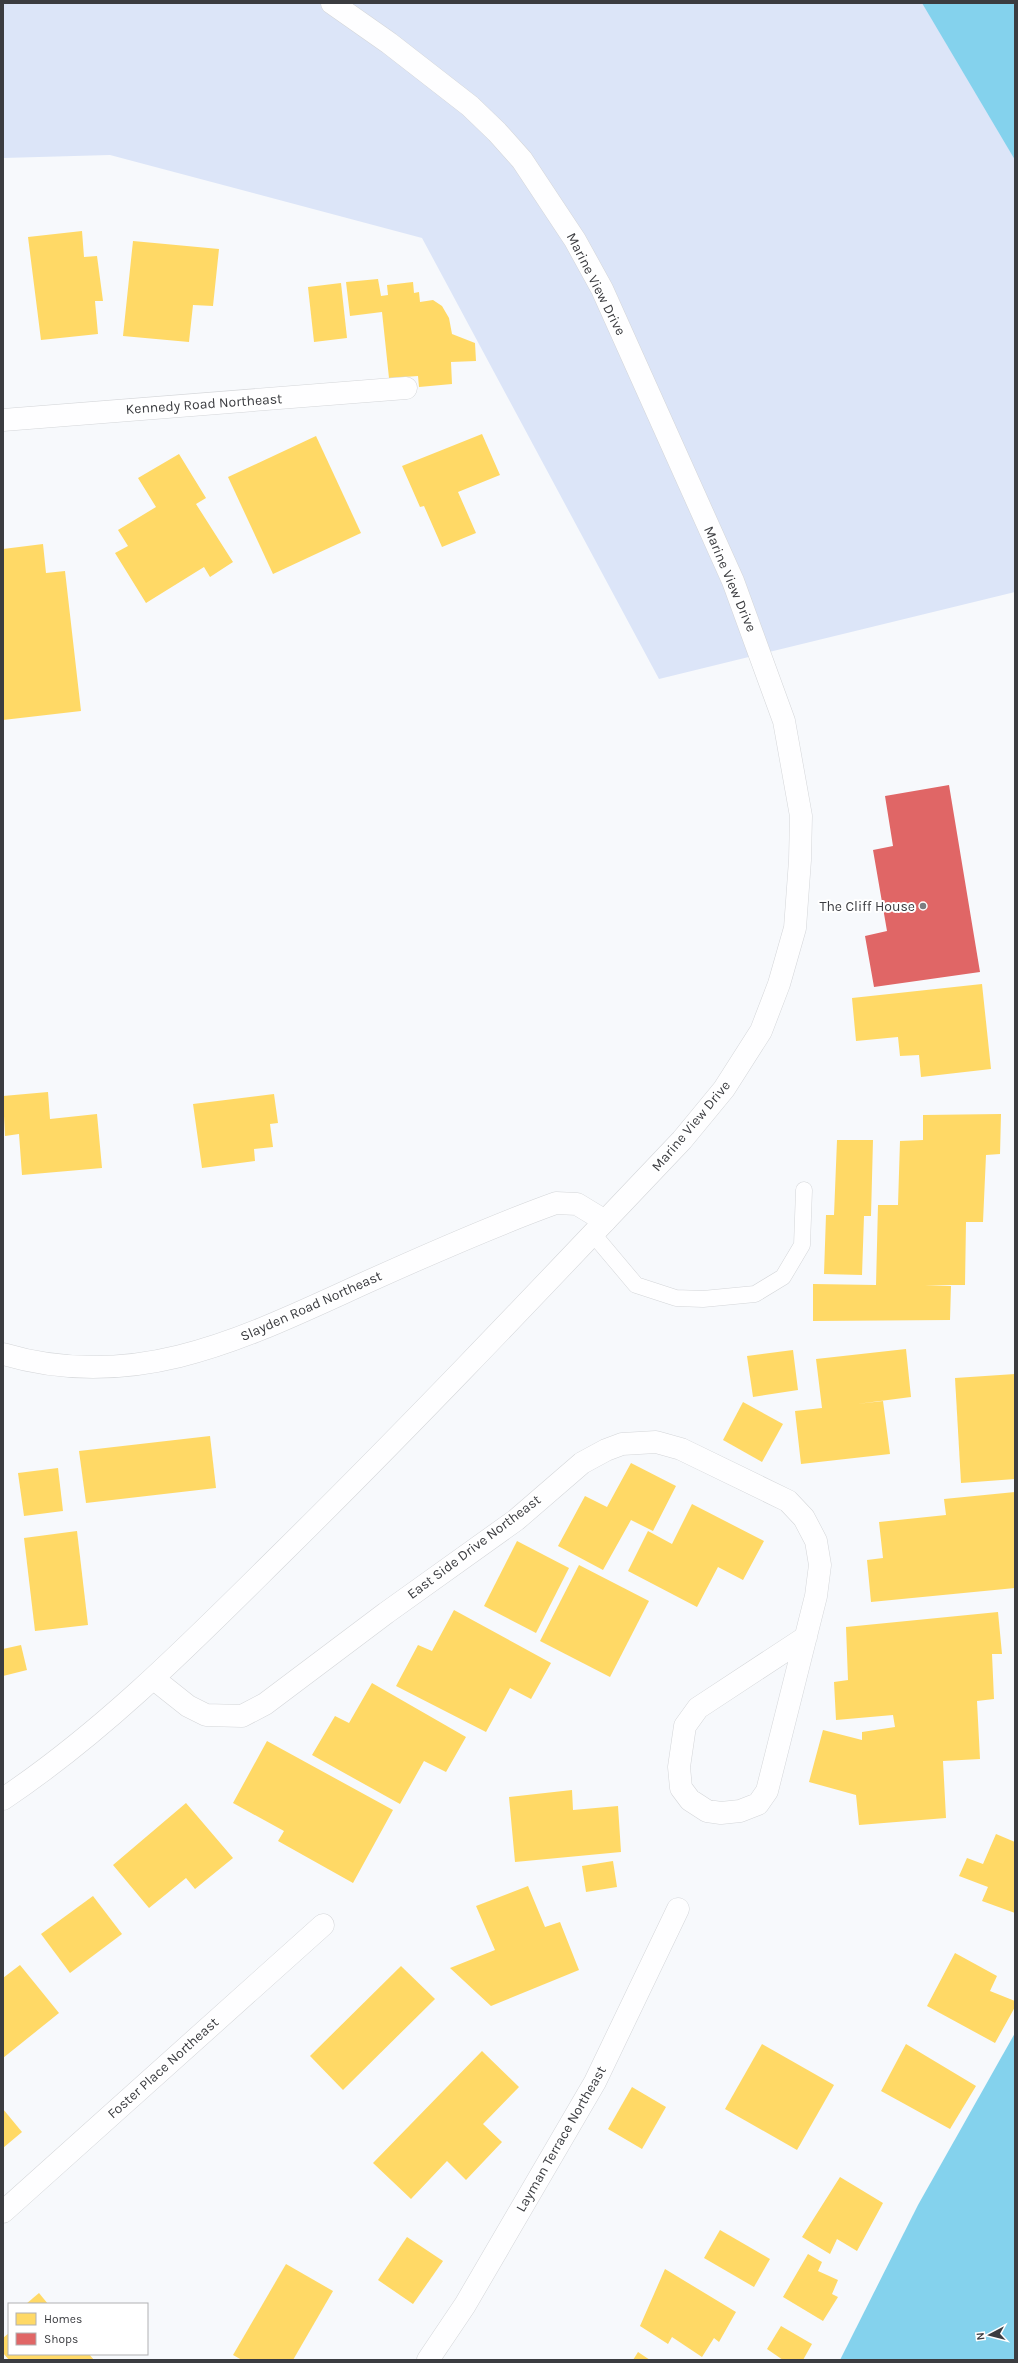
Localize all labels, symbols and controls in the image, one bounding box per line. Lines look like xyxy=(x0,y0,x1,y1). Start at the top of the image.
street label: Marine View Drive xyxy=(563,230,629,338)
street label: Kennedy Road Northeast xyxy=(125,390,283,418)
street label: Marine View Drive xyxy=(700,524,760,634)
place label: The Cliff House xyxy=(819,898,915,915)
marker: The Cliff House xyxy=(918,901,928,911)
street label: Marine View Drive xyxy=(648,1077,734,1175)
street label: Slayden Road Northeast xyxy=(238,1267,384,1345)
street label: East Side Drive Northeast xyxy=(404,1491,544,1603)
street label: Foster Place Northeast xyxy=(104,2014,222,2122)
street label: Layman Terrace Northeast xyxy=(512,2063,610,2215)
legend xyxy=(8,2303,148,2355)
text: Homes xyxy=(44,2312,82,2326)
north arrow xyxy=(970,2315,1010,2355)
text: N xyxy=(974,2331,988,2341)
text: Shops xyxy=(44,2332,78,2346)

